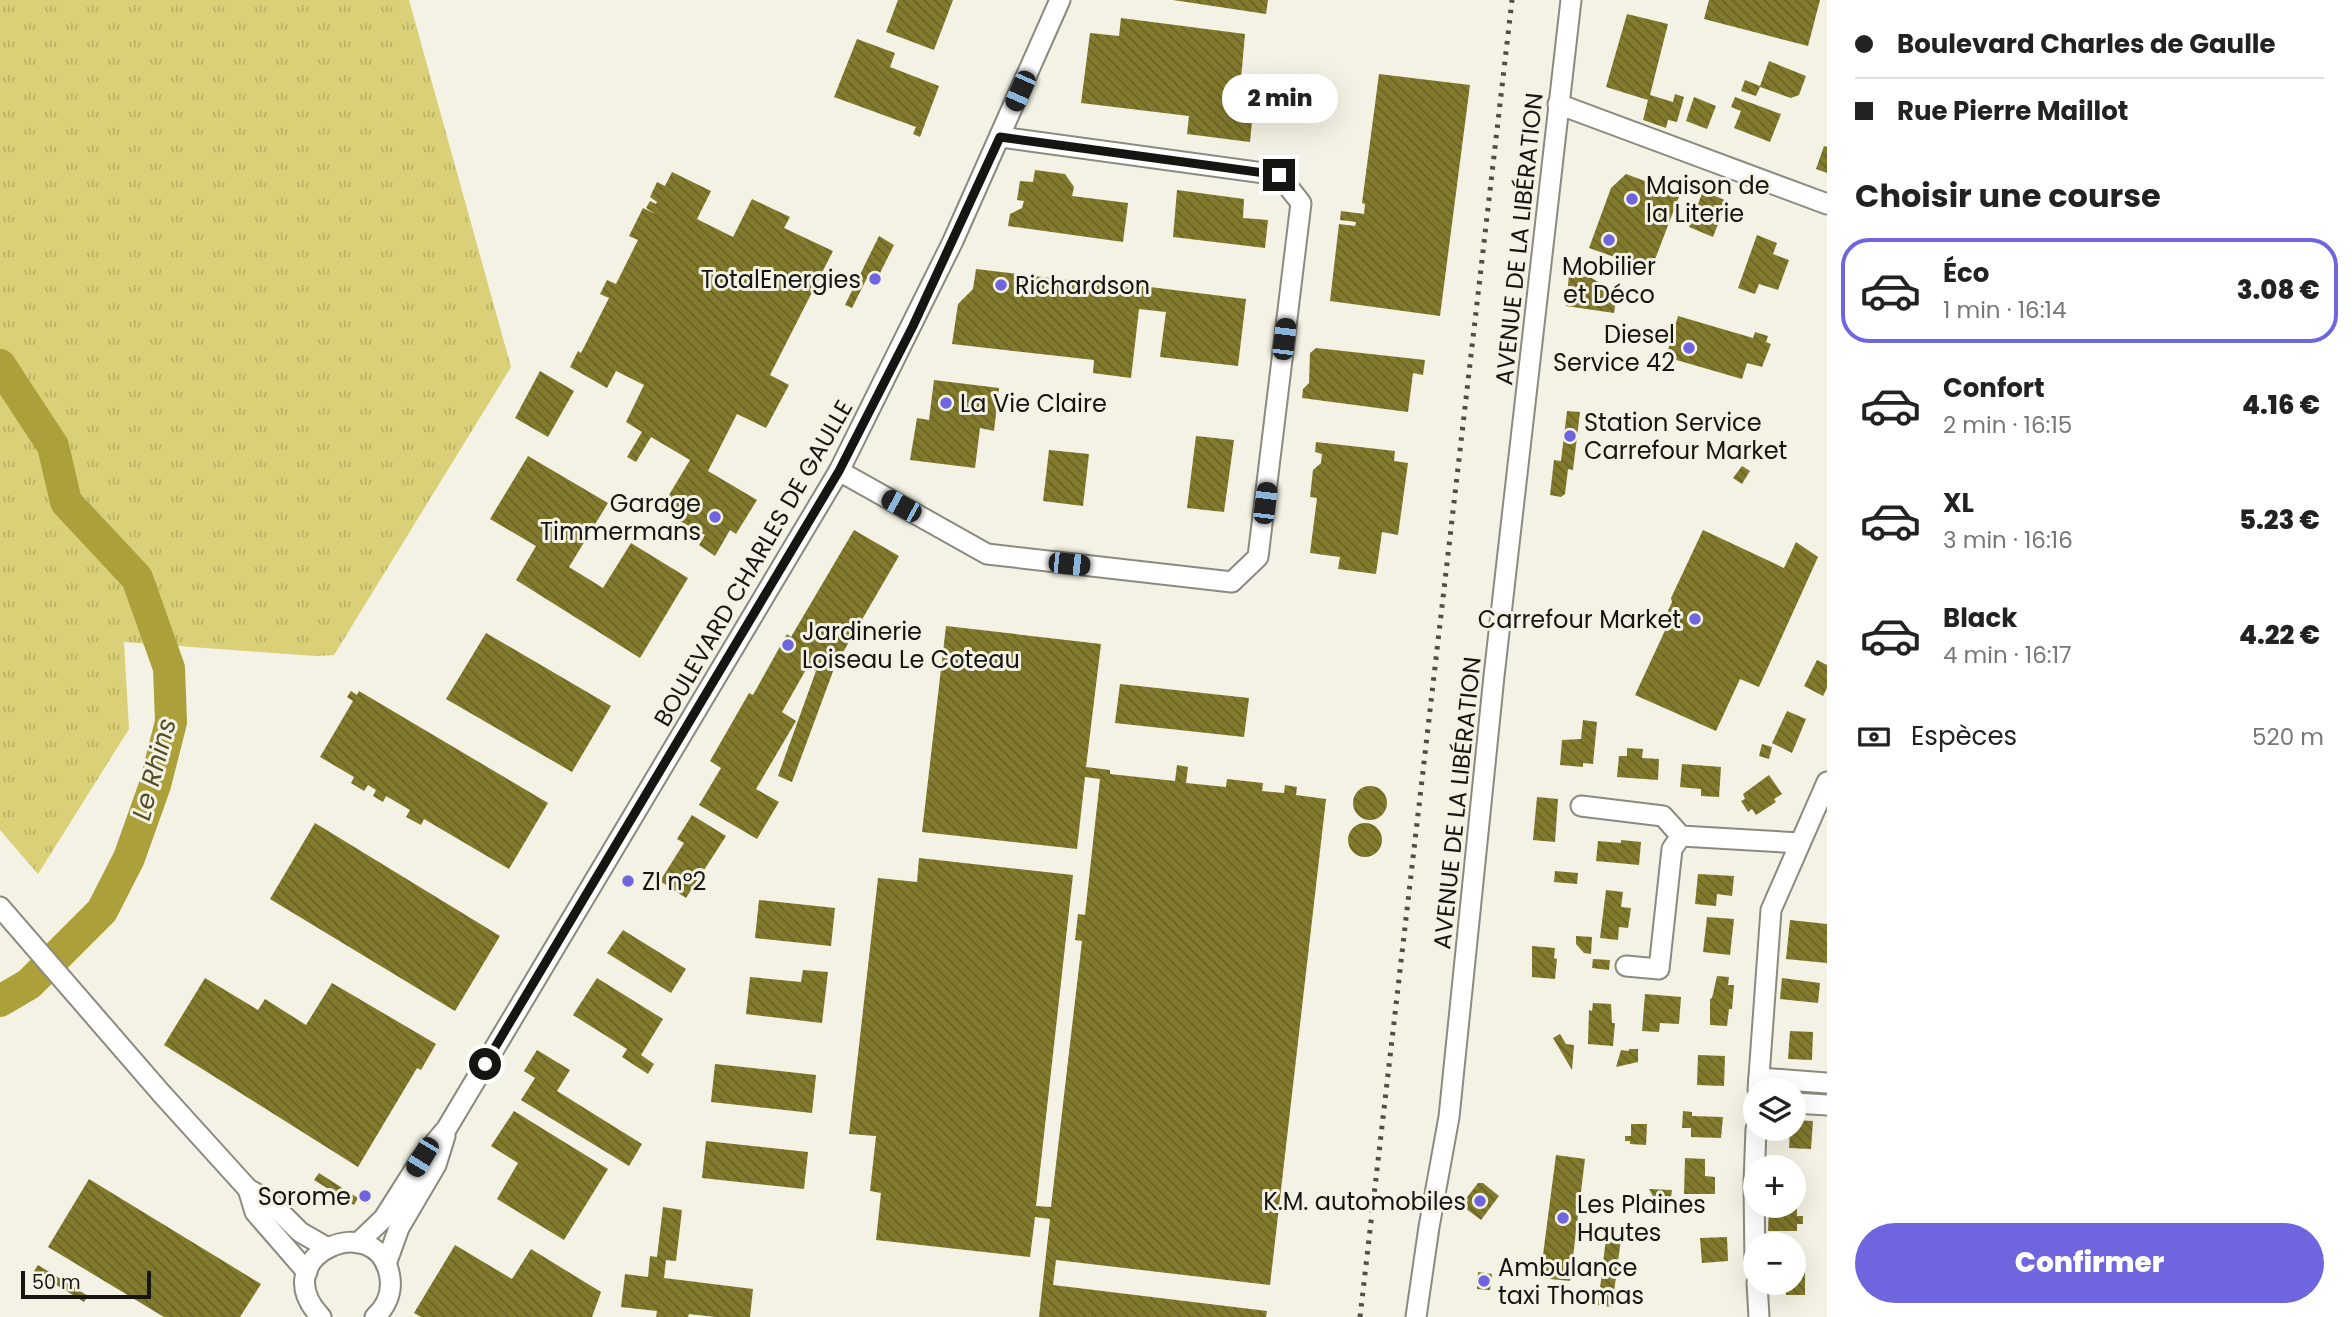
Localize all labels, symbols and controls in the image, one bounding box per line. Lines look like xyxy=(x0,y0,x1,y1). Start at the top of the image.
text: Boulevard Charles de Gaulle xyxy=(1897,26,2275,62)
car xyxy=(1002,68,1039,114)
callout: 2 min xyxy=(1221,74,1337,122)
text: 2 min xyxy=(1248,82,1312,114)
street label: AVENUE DE LA LIBÉRATION xyxy=(1487,91,1551,387)
text: Rue Pierre Maillot xyxy=(1897,93,2128,129)
route end xyxy=(1263,159,1295,191)
place label: Maison de la Literie xyxy=(1646,169,1770,230)
text: Choisir une course xyxy=(1855,173,2161,218)
marker: Maison de la Literie xyxy=(1624,191,1640,207)
marker: Mobilier et Déco xyxy=(1601,232,1617,248)
place label: Mobilier et Déco xyxy=(1562,250,1656,311)
text: Éco xyxy=(1943,255,1989,291)
icon: car xyxy=(1859,259,1922,322)
place label: TotalEnergies xyxy=(701,263,861,296)
place label: Richardson xyxy=(1015,269,1150,302)
marker: TotalEnergies xyxy=(867,271,883,287)
text: 3.08 € xyxy=(2237,272,2320,308)
marker: Richardson xyxy=(993,277,1009,293)
text: 1 min · 16:14 xyxy=(1943,294,2066,326)
car xyxy=(1272,317,1297,361)
place label: Diesel Service 42 xyxy=(1553,318,1675,379)
marker: Diesel Service 42 xyxy=(1681,340,1697,356)
text: Confort xyxy=(1943,370,2045,406)
icon: car xyxy=(1859,374,1922,437)
place label: La Vie Claire xyxy=(960,387,1107,420)
text: 4.16 € xyxy=(2242,387,2320,423)
street label: BOULEVARD CHARLES DE GAULLE xyxy=(646,394,860,732)
marker: La Vie Claire xyxy=(938,395,954,411)
place label: Station Service Carrefour Market xyxy=(1584,406,1787,467)
text: 2 min · 16:15 xyxy=(1943,409,2072,441)
marker: Station Service Carrefour Market xyxy=(1562,428,1578,444)
car xyxy=(1253,481,1278,525)
text: XL xyxy=(1943,485,1974,521)
place label: Garage Timmermans xyxy=(540,487,701,548)
car xyxy=(878,487,925,525)
icon: car xyxy=(1859,489,1922,552)
text: 5.23 € xyxy=(2239,502,2320,538)
marker: Garage Timmermans xyxy=(707,509,723,525)
text: 3 min · 16:16 xyxy=(1943,524,2073,556)
car xyxy=(1048,551,1091,577)
text: Black xyxy=(1943,600,2017,636)
place label: Carrefour Market xyxy=(1478,603,1681,636)
icon: car xyxy=(1859,604,1922,667)
marker: Carrefour Market xyxy=(1687,611,1703,627)
place label: Jardinerie Loiseau Le Coteau xyxy=(802,615,1020,676)
text: 4.22 € xyxy=(2239,617,2320,653)
marker: Jardinerie Loiseau Le Coteau xyxy=(780,637,796,653)
text: 4 min · 16:17 xyxy=(1943,639,2072,671)
street label: AVENUE DE LA LIBÉRATION xyxy=(1425,655,1489,951)
water label: Le Rhins xyxy=(123,714,185,824)
icon: cash xyxy=(1855,718,1893,756)
text: Espèces xyxy=(1911,718,2017,754)
text: 520 m xyxy=(2252,721,2324,753)
place label: ZI n°2 xyxy=(642,865,706,898)
marker: ZI n°2 xyxy=(620,873,636,889)
route start xyxy=(469,1048,501,1080)
map controls xyxy=(1743,1078,1806,1295)
button: layers xyxy=(1743,1078,1806,1141)
car xyxy=(403,1134,442,1180)
button: + xyxy=(1743,1155,1806,1218)
place label: Sorome xyxy=(258,1180,351,1213)
place label: K.M. automobiles xyxy=(1263,1185,1466,1218)
marker: Sorome xyxy=(357,1188,373,1204)
place label: Les Plaines Hautes xyxy=(1577,1188,1706,1249)
marker: K.M. automobiles xyxy=(1472,1193,1488,1209)
marker: Les Plaines Hautes xyxy=(1555,1210,1571,1226)
button: Confirmer xyxy=(1855,1223,2324,1303)
button: − xyxy=(1743,1232,1806,1295)
place label: Ambulance taxi Thomas xyxy=(1498,1251,1644,1312)
scale bar xyxy=(21,1268,150,1300)
text: 50 m xyxy=(32,1269,81,1296)
marker: Ambulance taxi Thomas xyxy=(1476,1273,1492,1289)

